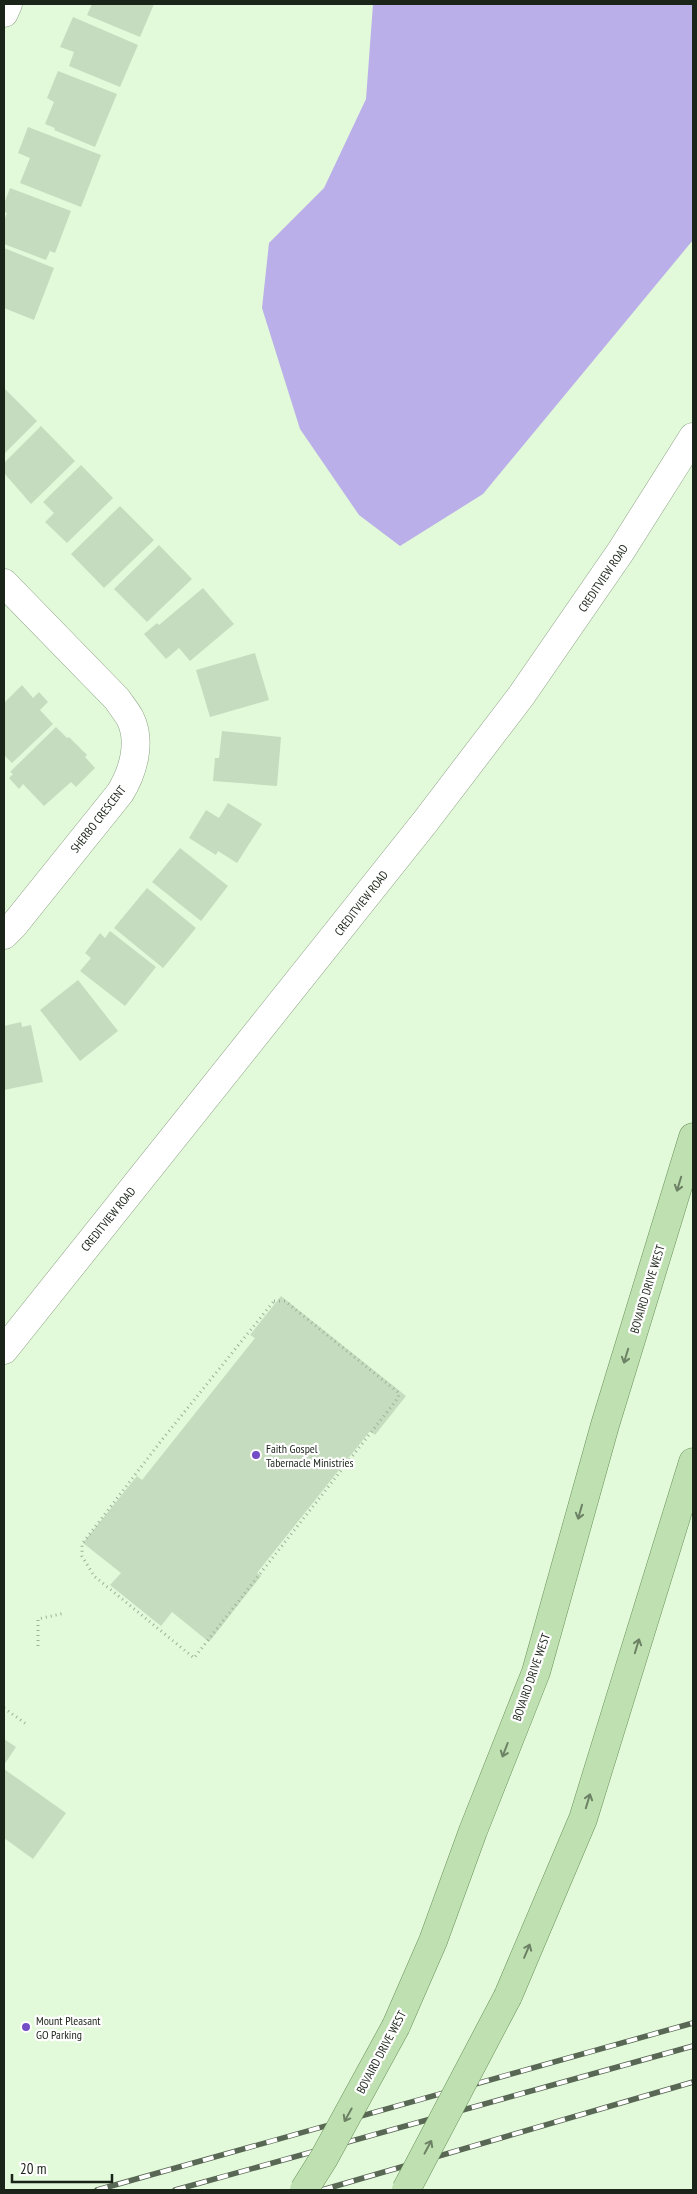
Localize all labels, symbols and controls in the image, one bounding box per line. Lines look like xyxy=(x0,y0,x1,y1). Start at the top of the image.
street label: CREDITVIEW ROAD xyxy=(575,541,631,615)
street label: SHERBO CRESCENT xyxy=(67,782,129,856)
street label: CREDITVIEW ROAD xyxy=(331,868,391,938)
one-way arrow xyxy=(674,1175,683,1191)
street label: CREDITVIEW ROAD xyxy=(78,1184,138,1254)
street label: BOVAIRD DRIVE WEST xyxy=(626,1242,668,1335)
one-way arrow xyxy=(621,1348,631,1364)
place label: Faith Gospel Tabernacle Ministries xyxy=(266,1441,354,1470)
marker: Faith Gospel Tabernacle Ministries xyxy=(250,1449,262,1461)
one-way arrow xyxy=(575,1503,585,1519)
street label: BOVAIRD DRIVE WEST xyxy=(509,1631,553,1723)
one-way arrow xyxy=(632,1638,642,1654)
one-way arrow xyxy=(500,1742,509,1757)
one-way arrow xyxy=(584,1793,594,1809)
one-way arrow xyxy=(524,1944,533,1959)
street label: BOVAIRD DRIVE WEST xyxy=(353,2007,409,2096)
place label: Mount Pleasant GO Parking xyxy=(36,2013,101,2042)
marker: Mount Pleasant GO Parking xyxy=(20,2021,32,2033)
one-way arrow xyxy=(342,2107,352,2121)
one-way arrow xyxy=(424,2140,434,2155)
scale bar xyxy=(12,2152,112,2184)
text: 20 m xyxy=(20,2159,46,2178)

